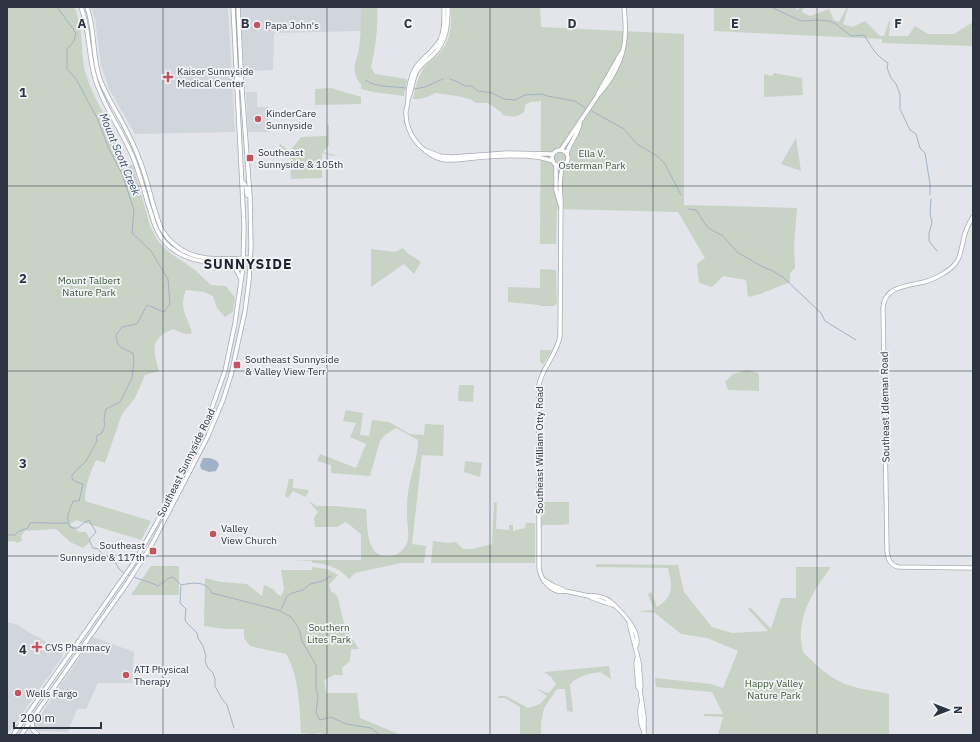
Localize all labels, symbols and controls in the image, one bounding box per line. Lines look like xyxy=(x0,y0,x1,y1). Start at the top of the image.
text: A xyxy=(78,15,87,32)
text: B xyxy=(241,15,250,32)
text: C xyxy=(404,15,413,32)
text: D xyxy=(567,15,577,32)
text: E xyxy=(731,15,739,32)
text: F xyxy=(894,15,902,32)
place label: Papa John's xyxy=(265,19,319,32)
marker: Papa John's xyxy=(252,20,262,30)
place label: Kaiser Sunnyside Medical Center xyxy=(177,65,254,90)
marker: Kaiser Sunnyside Medical Center xyxy=(162,71,174,83)
text: 1 xyxy=(19,84,27,101)
place label: KinderCare Sunnyside xyxy=(266,107,317,132)
water label: Mount Scott Creek xyxy=(96,111,144,197)
marker: KinderCare Sunnyside xyxy=(253,114,263,124)
place label: Southeast Sunnyside & 105th xyxy=(258,146,343,171)
park label: Ella V. Osterman Park xyxy=(559,147,626,172)
marker: Southeast Sunnyside & 105th xyxy=(245,153,255,163)
district label: SUNNYSIDE xyxy=(203,255,293,273)
text: 2 xyxy=(19,270,27,287)
park label: Mount Talbert Nature Park xyxy=(58,274,121,299)
street label: Southeast Idleman Road xyxy=(878,351,892,463)
place label: Southeast Sunnyside & Valley View Terr xyxy=(245,353,340,378)
marker: Southeast Sunnyside & Valley View Terr xyxy=(232,360,242,370)
street label: Southeast William Otty Road xyxy=(533,386,546,514)
street label: Southeast Sunnyside Road xyxy=(154,406,218,520)
text: 3 xyxy=(19,455,27,472)
place label: Valley View Church xyxy=(221,522,277,547)
marker: Valley View Church xyxy=(208,529,218,539)
place label: Southeast Sunnyside & 117th xyxy=(60,539,145,564)
marker: Southeast Sunnyside & 117th xyxy=(148,546,158,556)
park label: Southern Lites Park xyxy=(307,621,352,646)
text: 4 xyxy=(19,641,27,658)
place label: CVS Pharmacy xyxy=(45,641,110,654)
marker: CVS Pharmacy xyxy=(32,642,42,652)
place label: ATI Physical Therapy xyxy=(134,663,189,688)
marker: ATI Physical Therapy xyxy=(121,670,131,680)
park label: Happy Valley Nature Park xyxy=(745,677,803,702)
place label: Wells Fargo xyxy=(26,687,78,700)
marker: Wells Fargo xyxy=(13,688,23,698)
north arrow xyxy=(928,690,968,730)
scale bar xyxy=(14,704,101,730)
text: N xyxy=(951,706,965,714)
text: 200 m xyxy=(20,710,55,725)

